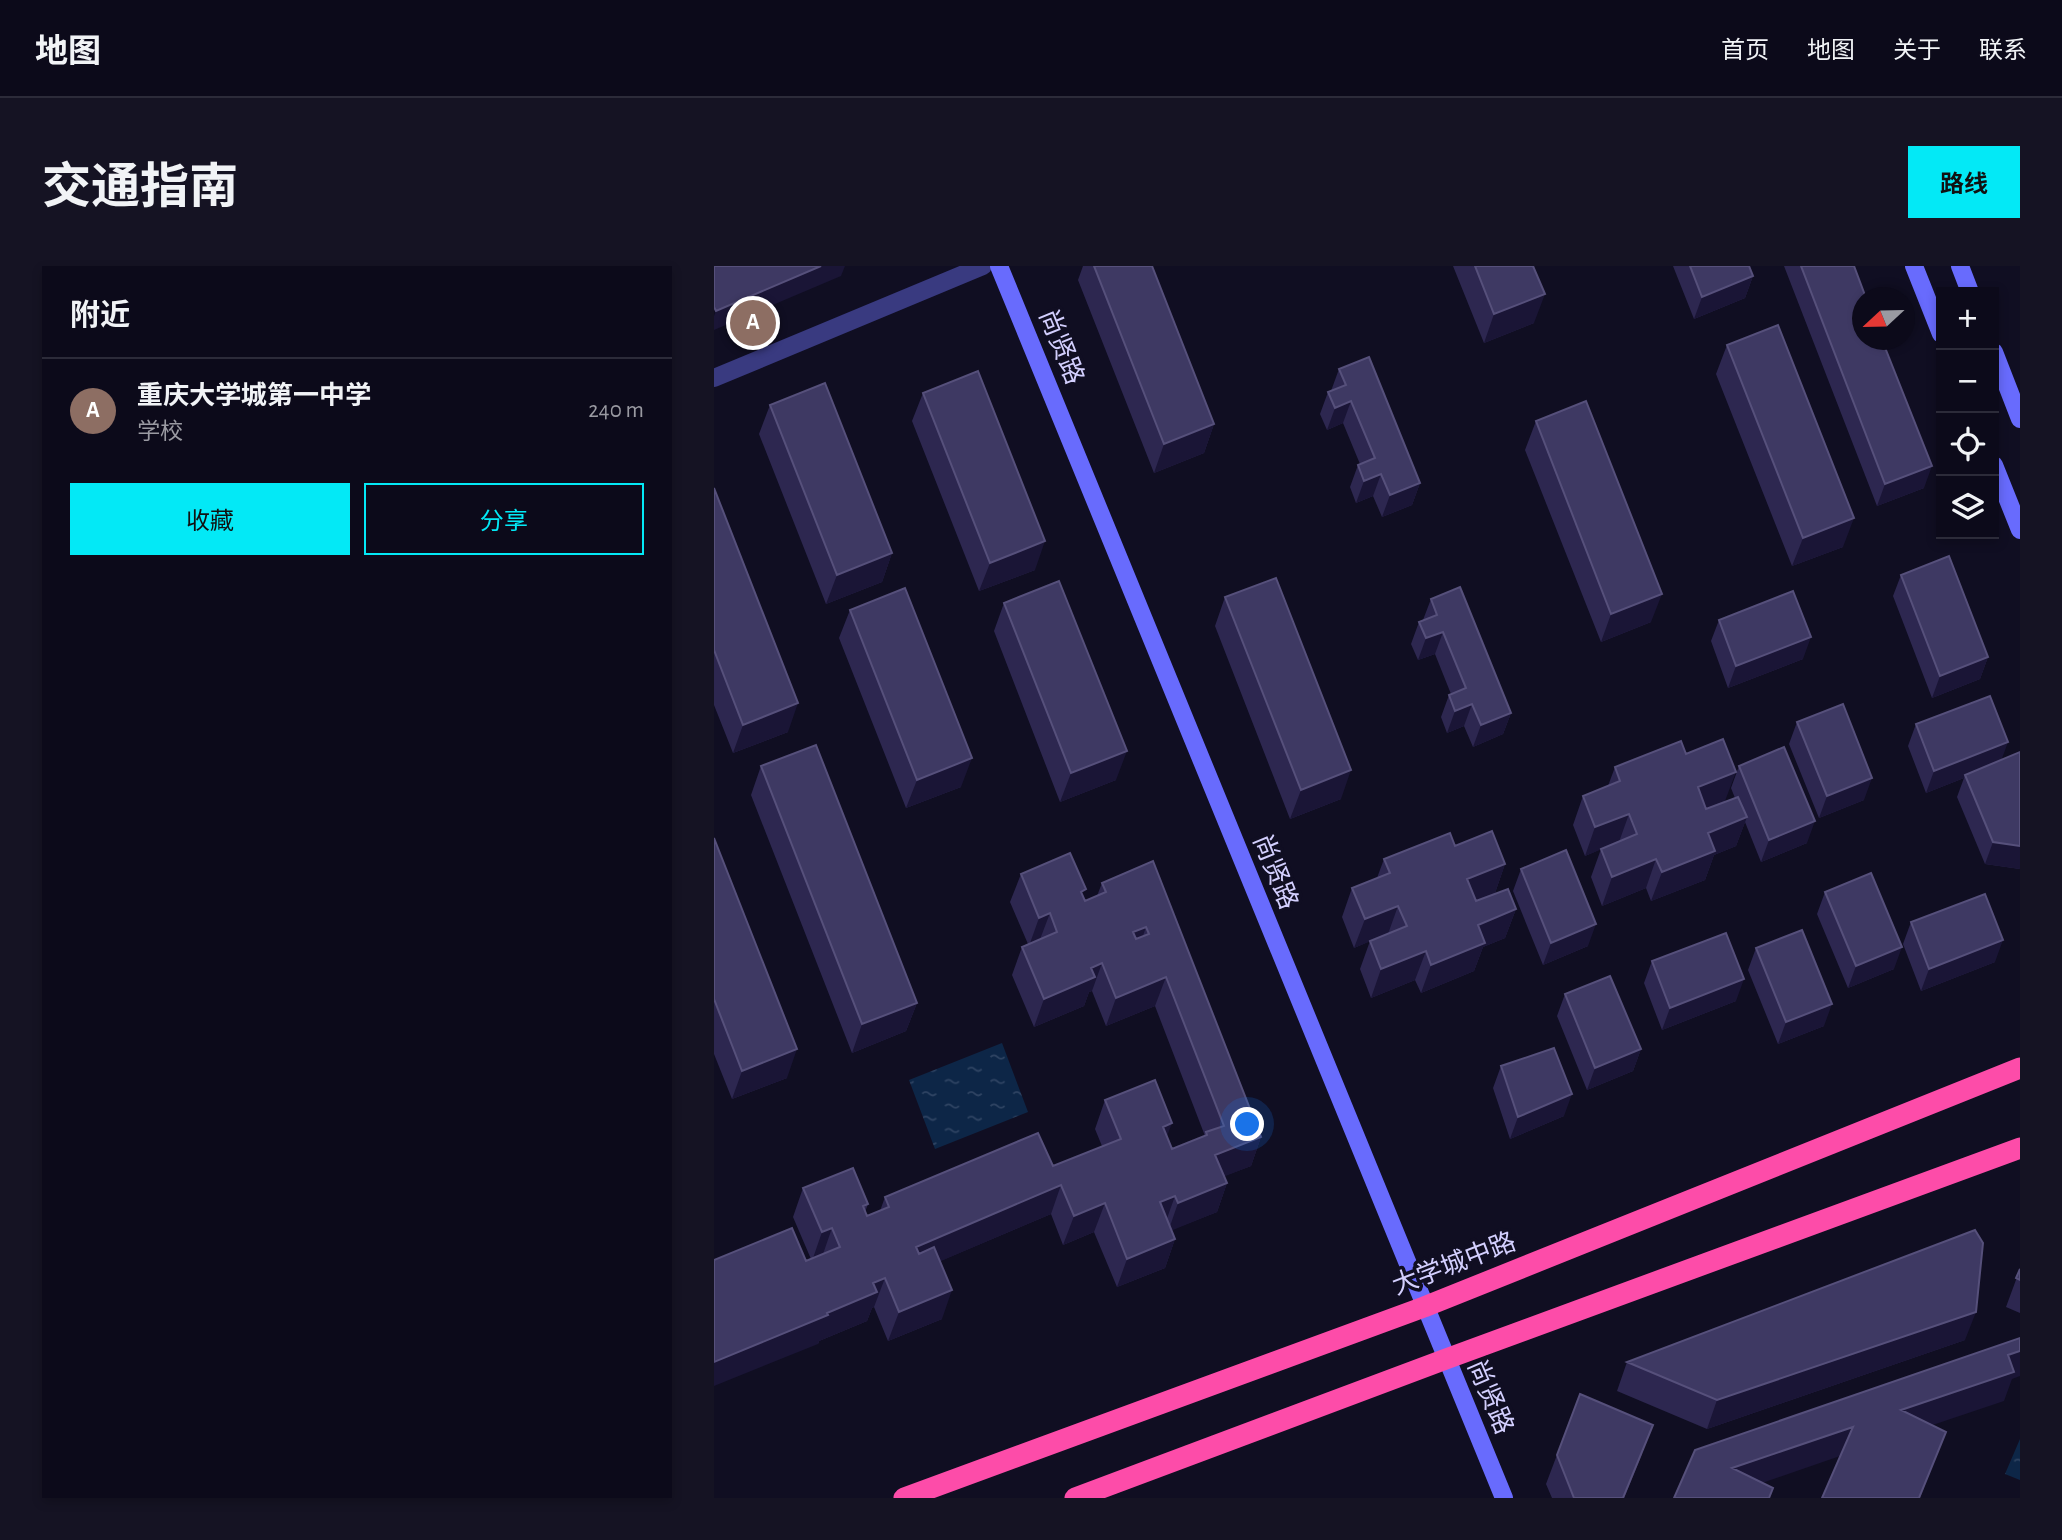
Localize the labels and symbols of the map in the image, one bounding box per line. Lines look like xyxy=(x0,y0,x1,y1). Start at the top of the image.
north arrow xyxy=(1852,287,1915,350)
pin: A xyxy=(730,297,776,349)
street label: 尚贤路 xyxy=(1034,306,1089,388)
street label: 尚贤路 xyxy=(1248,831,1303,913)
your location xyxy=(1230,1107,1264,1141)
street label: 大学城中路 xyxy=(1388,1227,1519,1299)
street label: 尚贤路 xyxy=(1463,1356,1518,1438)

